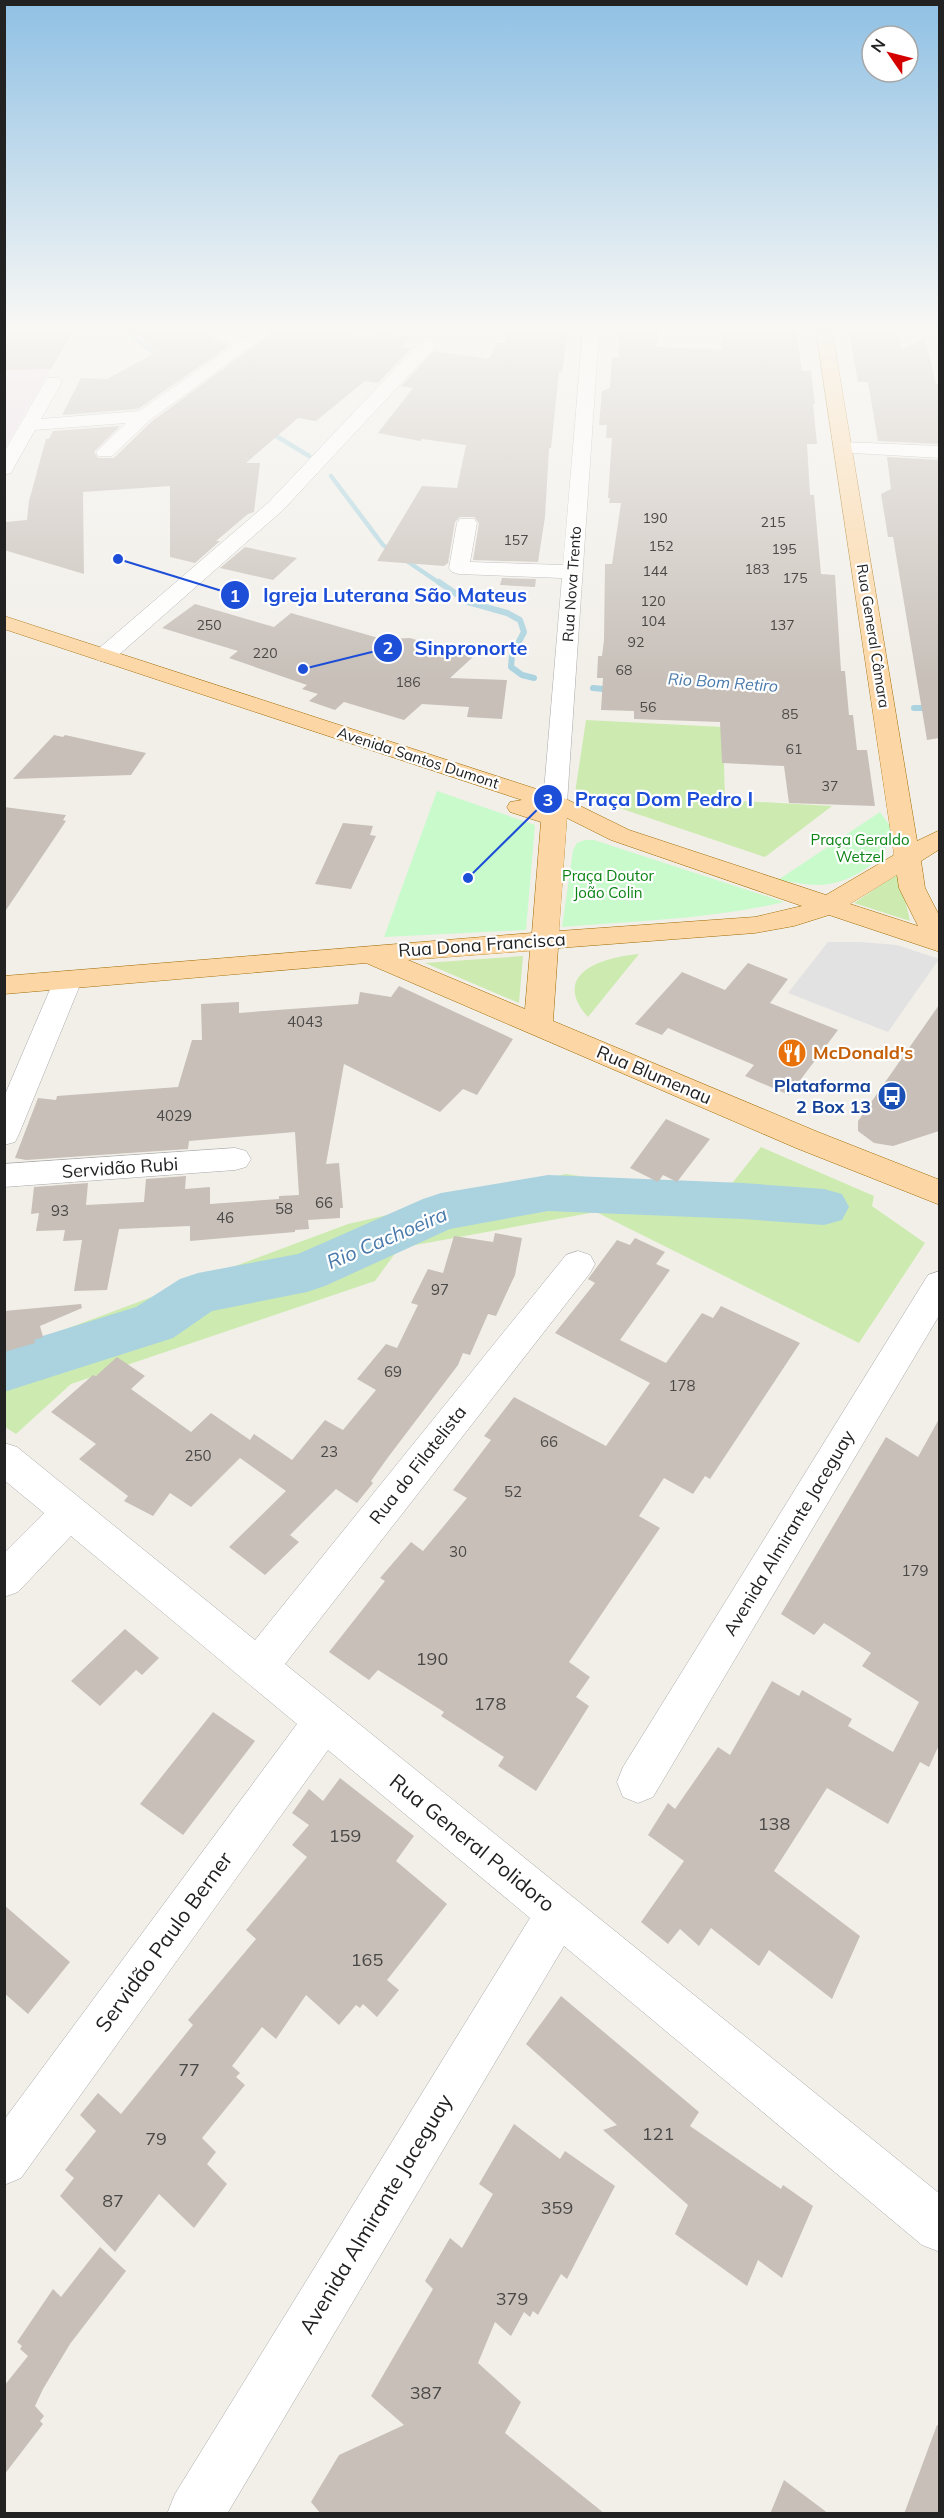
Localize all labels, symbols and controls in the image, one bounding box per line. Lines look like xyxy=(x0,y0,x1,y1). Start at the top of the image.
north arrow xyxy=(860,24,920,84)
text: N xyxy=(866,35,889,56)
house number: 190 xyxy=(642,509,668,527)
house number: 215 xyxy=(760,513,786,531)
street label: Rua Nova Trento xyxy=(558,525,585,643)
house number: 157 xyxy=(503,531,529,549)
house number: 152 xyxy=(648,537,674,555)
house number: 195 xyxy=(771,540,797,558)
house number: 183 xyxy=(744,560,770,578)
house number: 144 xyxy=(642,562,668,580)
street label: Rua General Câmara xyxy=(853,562,894,709)
house number: 175 xyxy=(782,569,808,587)
callout: Igreja Luterana São Mateus xyxy=(220,576,539,614)
text: Igreja Luterana São Mateus xyxy=(263,582,527,607)
text: 1 xyxy=(230,584,240,607)
house number: 120 xyxy=(640,592,666,610)
house number: 104 xyxy=(640,612,666,630)
house number: 250 xyxy=(196,616,222,634)
house number: 137 xyxy=(769,616,795,634)
callout: Sinpronorte xyxy=(373,629,540,667)
house number: 92 xyxy=(628,633,644,651)
text: Sinpronorte xyxy=(415,635,527,660)
text: 2 xyxy=(383,636,393,659)
house number: 220 xyxy=(252,644,278,662)
house number: 68 xyxy=(616,661,632,679)
water label: Rio Bom Retiro xyxy=(667,668,779,696)
house number: 186 xyxy=(395,673,421,691)
house number: 56 xyxy=(640,698,656,716)
house number: 85 xyxy=(782,705,798,723)
street label: Avenida Santos Dumont xyxy=(335,722,501,793)
house number: 61 xyxy=(786,740,802,758)
house number: 37 xyxy=(822,777,838,795)
callout: Praça Dom Pedro I xyxy=(533,780,766,818)
text: Praça Dom Pedro I xyxy=(575,786,753,811)
text: 3 xyxy=(543,788,553,811)
park label: Praça Geraldo Wetzel xyxy=(811,830,909,866)
park label: Praça Doutor João Colin xyxy=(562,866,654,902)
street label: Rua Dona Francisca xyxy=(398,927,566,962)
house number: 4043 xyxy=(287,1012,323,1031)
restaurant icon: McDonald's xyxy=(776,1037,808,1069)
street label: Rua Blumenau xyxy=(593,1040,715,1109)
place label: McDonald's xyxy=(813,1041,913,1064)
place label: Plataforma 2 Box 13 xyxy=(774,1074,871,1118)
bus stop icon: Plataforma 2 Box 13 xyxy=(876,1080,908,1112)
house number: 4029 xyxy=(156,1106,192,1125)
street label: Servidão Rubi xyxy=(61,1152,179,1183)
house number: 66 xyxy=(315,1193,333,1212)
house number: 58 xyxy=(275,1199,293,1218)
house number: 93 xyxy=(51,1201,69,1220)
water label: Rio Cachoeira xyxy=(323,1201,451,1274)
house number: 46 xyxy=(216,1208,234,1227)
house number: 97 xyxy=(431,1280,449,1299)
house number: 69 xyxy=(384,1362,402,1381)
house number: 178 xyxy=(668,1376,696,1395)
street label: Rua do Filatelista xyxy=(364,1401,471,1529)
street label: Avenida Almirante Jaceguay xyxy=(718,1425,859,1640)
house number: 66 xyxy=(540,1432,558,1451)
house number: 23 xyxy=(320,1442,338,1461)
house number: 250 xyxy=(184,1446,212,1465)
house number: 52 xyxy=(504,1482,522,1501)
house number: 30 xyxy=(449,1542,467,1561)
house number: 179 xyxy=(901,1561,929,1580)
house number: 190 xyxy=(416,1647,448,1670)
house number: 178 xyxy=(474,1692,506,1715)
street label: Rua General Polidoro xyxy=(385,1768,561,1917)
house number: 138 xyxy=(758,1812,790,1835)
house number: 159 xyxy=(329,1824,361,1847)
street label: Servidão Paulo Berner xyxy=(89,1846,238,2037)
house number: 165 xyxy=(351,1948,383,1971)
house number: 77 xyxy=(178,2058,200,2081)
street label: Avenida Almirante Jaceguay xyxy=(293,2089,457,2338)
house number: 121 xyxy=(642,2122,674,2145)
house number: 79 xyxy=(145,2127,167,2150)
house number: 87 xyxy=(102,2189,124,2212)
house number: 359 xyxy=(541,2196,573,2219)
house number: 379 xyxy=(496,2287,528,2310)
house number: 387 xyxy=(410,2381,442,2404)

